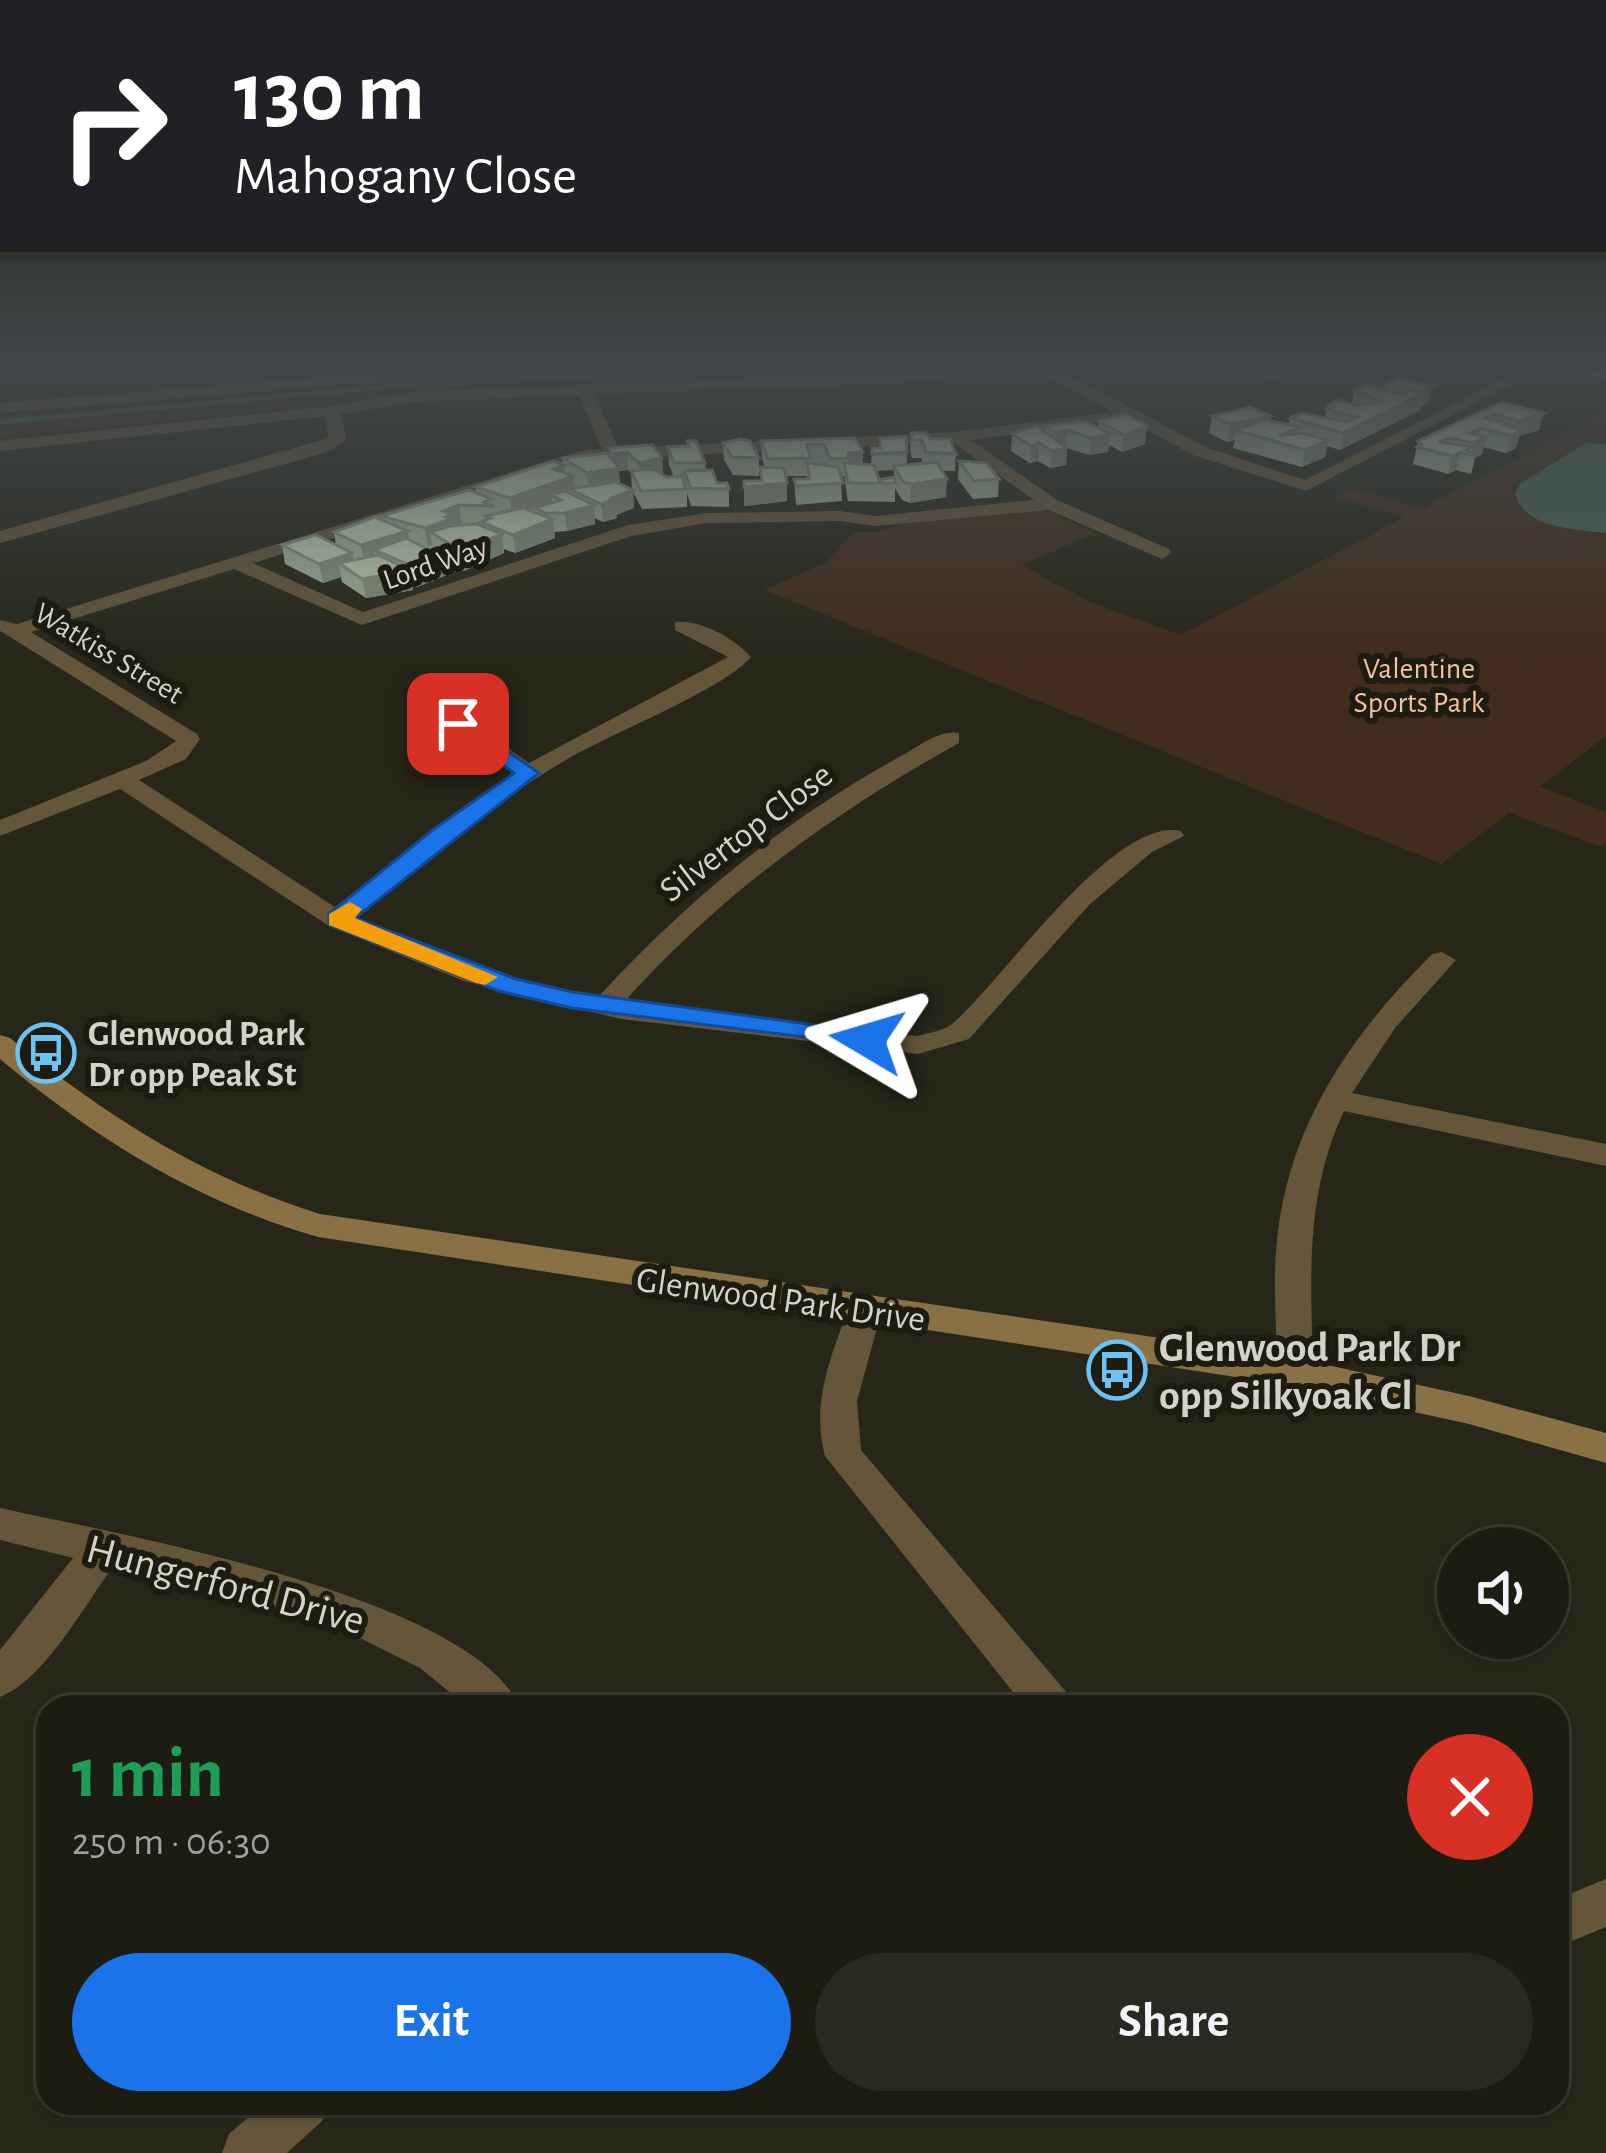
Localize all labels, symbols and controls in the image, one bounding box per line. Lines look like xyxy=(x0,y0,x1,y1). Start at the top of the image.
icon: right xyxy=(36,48,192,204)
text: 130 m xyxy=(234,52,425,136)
text: Mahogany Close xyxy=(234,150,577,204)
street label: Lord Way xyxy=(379,532,491,596)
street label: Watkiss Street xyxy=(29,598,188,710)
park label: Valentine Sports Park xyxy=(1354,654,1485,718)
pin xyxy=(407,673,509,775)
icon: arrive xyxy=(425,691,491,757)
street label: Silvertop Close xyxy=(653,756,839,909)
position arrow xyxy=(804,977,930,1103)
place label: Glenwood Park Dr opp Peak St xyxy=(88,1016,305,1093)
bus stop icon: Glenwood Park Dr opp Peak St xyxy=(15,1022,77,1084)
street label: Glenwood Park Drive xyxy=(634,1262,927,1338)
place label: Glenwood Park Dr opp Silkyoak Cl xyxy=(1159,1327,1461,1417)
bus stop icon: Glenwood Park Dr opp Silkyoak Cl xyxy=(1086,1339,1148,1401)
map controls xyxy=(1437,1527,1569,1659)
button: sound xyxy=(1437,1527,1569,1659)
street label: Hungerford Drive xyxy=(82,1528,369,1642)
button: close xyxy=(1407,1734,1533,1860)
text: 1 min xyxy=(72,1738,224,1810)
text: 250 m · 06:30 xyxy=(72,1823,271,1862)
button: Exit xyxy=(72,1953,791,2091)
button: Share xyxy=(815,1953,1533,2091)

